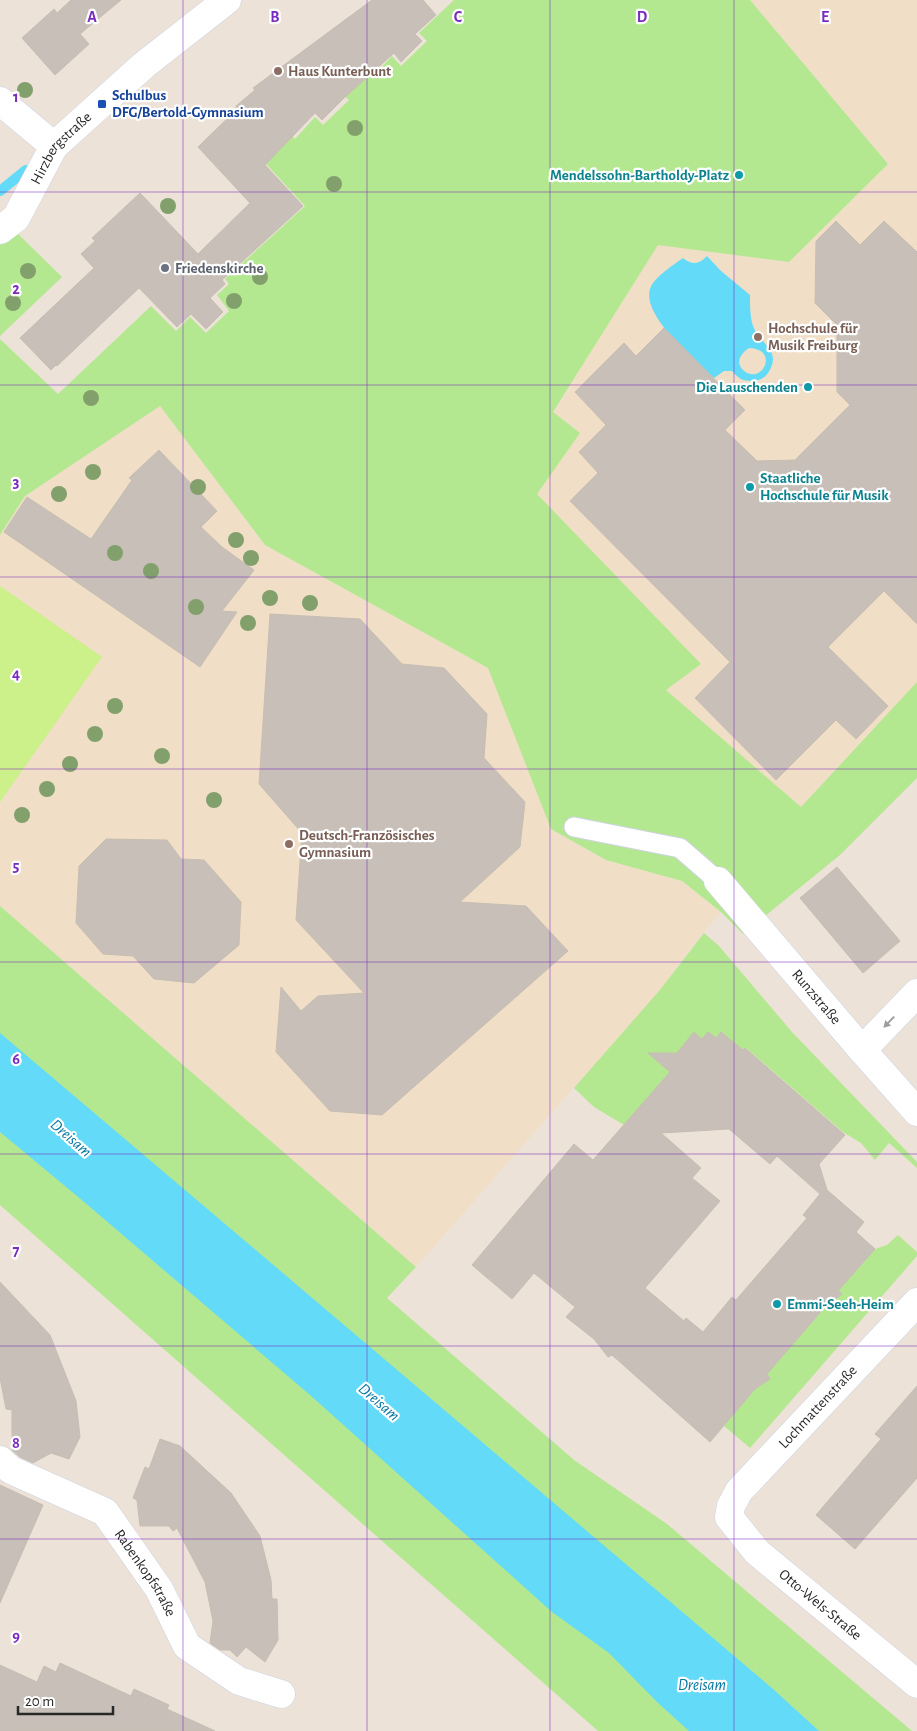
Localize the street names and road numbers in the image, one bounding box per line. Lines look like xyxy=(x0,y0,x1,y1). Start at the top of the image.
street label: Hirzbergstraße xyxy=(28,109,94,187)
street label: Runzstraße xyxy=(789,966,844,1027)
street label: Lochmattenstraße xyxy=(776,1363,860,1451)
street label: Rabenkopfstraße xyxy=(112,1526,179,1619)
street label: Otto-Wels-Straße xyxy=(776,1566,865,1643)

